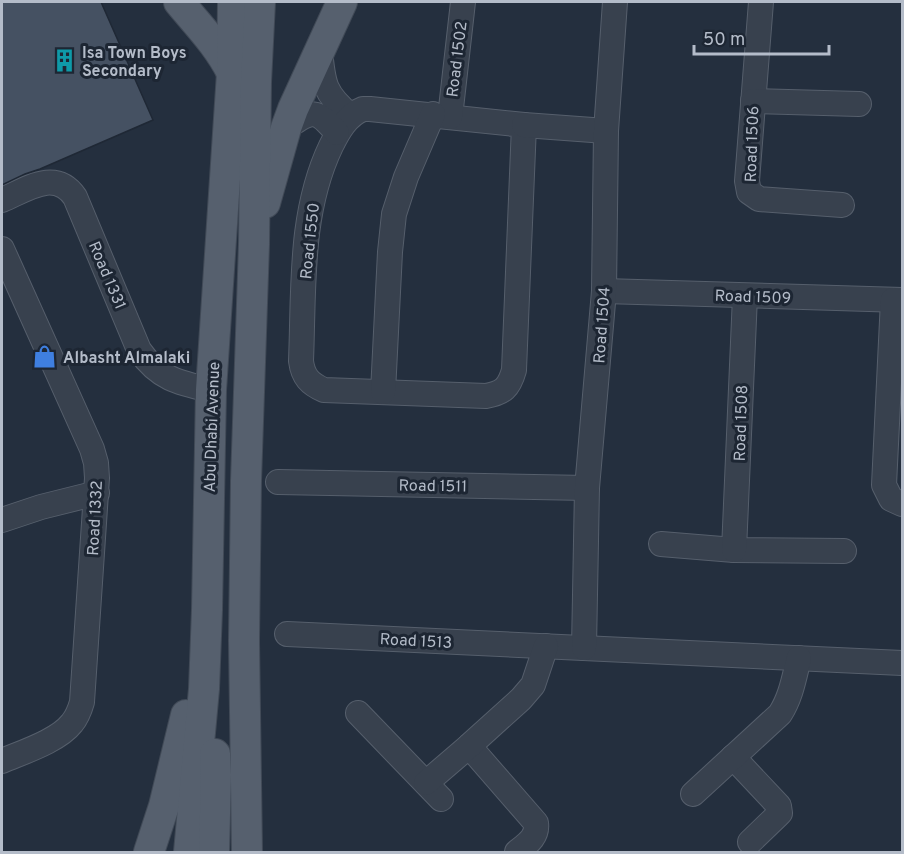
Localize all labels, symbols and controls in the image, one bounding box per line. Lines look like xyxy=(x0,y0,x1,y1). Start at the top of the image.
scale bar xyxy=(694,18,829,56)
street label: Road 1502 xyxy=(443,20,473,99)
text: 50 m xyxy=(703,29,745,52)
place label: Isa Town Boys Secondary xyxy=(82,44,187,82)
building icon: Isa Town Boys Secondary xyxy=(51,48,77,74)
street label: Road 1506 xyxy=(742,105,764,183)
street label: Road 1550 xyxy=(297,202,325,280)
street label: Road 1331 xyxy=(83,239,129,313)
street label: Road 1504 xyxy=(590,286,616,364)
street label: Road 1509 xyxy=(714,287,792,309)
shop icon: Albasht Almalaki xyxy=(32,344,58,370)
place label: Albasht Almalaki xyxy=(63,349,190,369)
street label: Abu Dhabi Avenue xyxy=(201,361,225,493)
street label: Road 1508 xyxy=(731,384,753,462)
street label: Road 1511 xyxy=(398,476,467,498)
street label: Road 1332 xyxy=(84,480,108,556)
street label: Road 1513 xyxy=(379,630,453,654)

